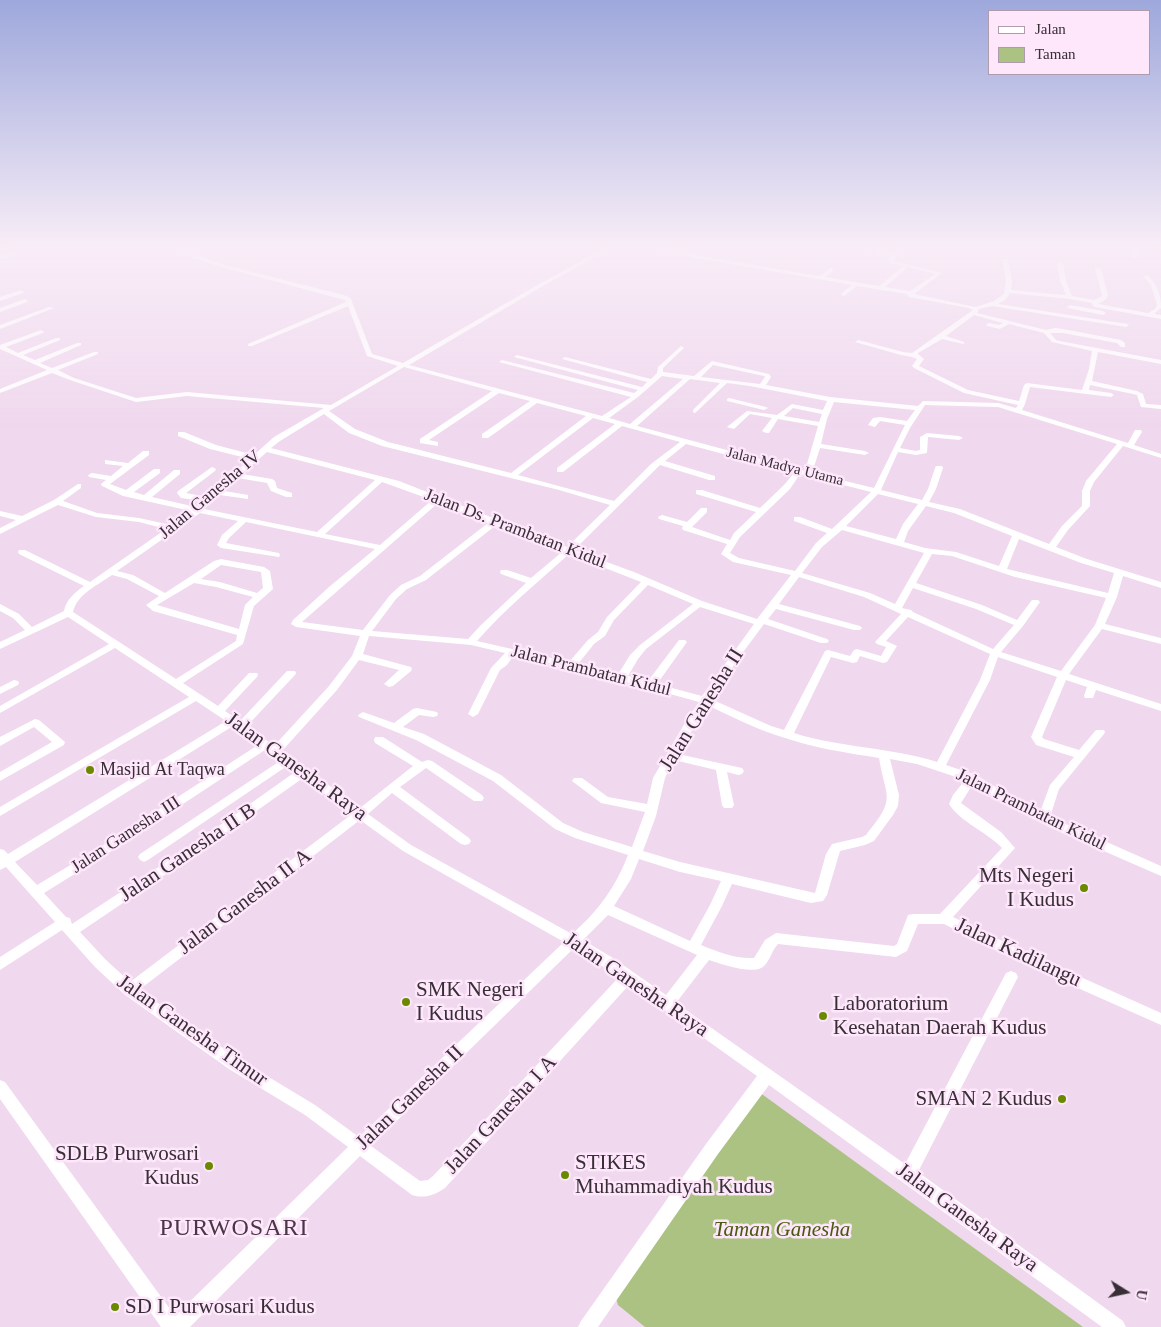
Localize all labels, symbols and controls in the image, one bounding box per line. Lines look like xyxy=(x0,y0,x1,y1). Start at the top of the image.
legend xyxy=(988,10,1151,75)
text: Jalan xyxy=(1035,21,1066,37)
text: Taman xyxy=(1035,46,1076,62)
street label: Jalan Madya Utama xyxy=(725,444,845,490)
street label: Jalan Ganesha IV xyxy=(154,446,266,544)
street label: Jalan Ds. Prambatan Kidul xyxy=(421,484,609,574)
street label: Jalan Prambatan Kidul xyxy=(509,641,673,701)
street label: Jalan Ganesha II xyxy=(654,644,750,776)
street label: Jalan Ganesha Raya xyxy=(220,707,372,827)
place label: Masjid At Taqwa xyxy=(100,759,225,781)
marker: Masjid At Taqwa xyxy=(84,764,96,776)
street label: Jalan Prambatan Kidul xyxy=(953,764,1109,856)
street label: Jalan Ganesha III xyxy=(67,792,185,878)
street label: Jalan Ganesha II B xyxy=(115,798,261,908)
street label: Jalan Ganesha II A xyxy=(173,844,317,960)
place label: Mts Negeri I Kudus xyxy=(979,863,1074,913)
marker: Mts Negeri I Kudus xyxy=(1078,882,1090,894)
street label: Jalan Kadilangu xyxy=(951,913,1085,993)
street label: Jalan Ganesha Raya xyxy=(559,927,713,1043)
street label: Jalan Ganesha Timur xyxy=(112,970,272,1092)
place label: SMK Negeri I Kudus xyxy=(416,977,524,1027)
place label: Laboratorium Kesehatan Daerah Kudus xyxy=(833,991,1046,1041)
marker: SMK Negeri I Kudus xyxy=(400,996,412,1008)
marker: Laboratorium Kesehatan Daerah Kudus xyxy=(817,1010,829,1022)
street label: Jalan Ganesha II xyxy=(351,1040,469,1156)
street label: Jalan Ganesha I A xyxy=(439,1050,563,1180)
place label: SMAN 2 Kudus xyxy=(915,1086,1052,1112)
marker: SMAN 2 Kudus xyxy=(1056,1093,1068,1105)
place label: SDLB Purwosari Kudus xyxy=(55,1141,199,1191)
place label: STIKES Muhammadiyah Kudus xyxy=(575,1150,773,1200)
street label: Jalan Ganesha Raya xyxy=(891,1158,1043,1278)
marker: SDLB Purwosari Kudus xyxy=(203,1160,215,1172)
marker: STIKES Muhammadiyah Kudus xyxy=(559,1169,571,1181)
district label: PURWOSARI xyxy=(158,1215,310,1243)
park label: Taman Ganesha xyxy=(714,1217,850,1243)
north arrow xyxy=(1101,1267,1151,1317)
text: U xyxy=(1133,1288,1150,1301)
place label: SD I Purwosari Kudus xyxy=(125,1294,315,1320)
marker: SD I Purwosari Kudus xyxy=(109,1301,121,1313)

